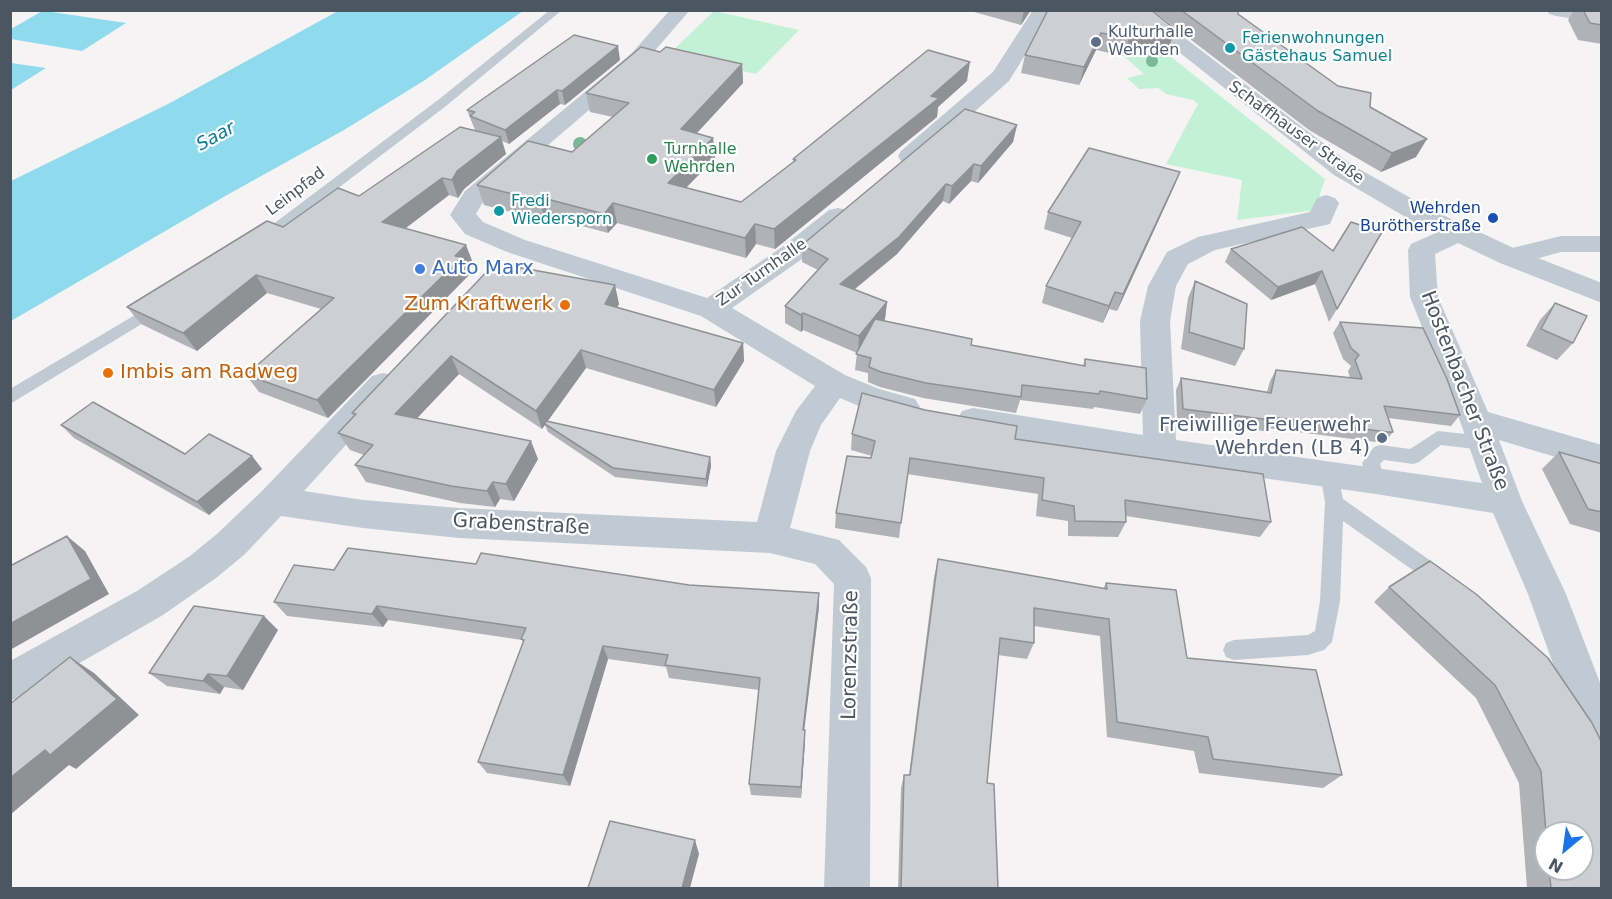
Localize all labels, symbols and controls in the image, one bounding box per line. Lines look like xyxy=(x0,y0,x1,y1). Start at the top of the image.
place label: Kulturhalle Wehrden xyxy=(1108,23,1194,61)
place label: Ferienwohnungen Gästehaus Samuel xyxy=(1242,29,1392,67)
marker: Kulturhalle Wehrden xyxy=(1089,35,1103,49)
marker: Ferienwohnungen Gästehaus Samuel xyxy=(1223,41,1237,55)
street label: Schaffhauser Straße xyxy=(1225,77,1367,189)
water label: Saar xyxy=(193,118,239,156)
place label: Turnhalle Wehrden xyxy=(664,140,737,178)
marker: Turnhalle Wehrden xyxy=(645,152,659,166)
street label: Leinpfad xyxy=(263,164,329,220)
place label: Fredi Wiedersporn xyxy=(511,192,612,230)
place label: Wehrden Burötherstraße xyxy=(1360,199,1481,237)
marker: Fredi Wiedersporn xyxy=(492,204,506,218)
marker: Wehrden Burötherstraße xyxy=(1486,211,1500,225)
street label: Zur Turnhalle xyxy=(713,235,811,311)
place label: Auto Marx xyxy=(432,257,534,281)
marker: Auto Marx xyxy=(413,262,427,276)
street label: Hostenbacher Straße xyxy=(1415,288,1513,494)
place label: Zum Kraftwerk xyxy=(404,293,553,317)
marker: Zum Kraftwerk xyxy=(558,298,572,312)
place label: Imbis am Radweg xyxy=(120,361,298,385)
marker: Imbis am Radweg xyxy=(101,366,115,380)
place label: Freiwillige Feuerwehr Wehrden (LB 4) xyxy=(1159,414,1370,461)
marker: Freiwillige Feuerwehr Wehrden (LB 4) xyxy=(1375,431,1389,445)
street label: Grabenstraße xyxy=(452,509,590,541)
street label: Lorenzstraße xyxy=(838,590,864,720)
north arrow xyxy=(1534,821,1594,881)
text: N xyxy=(1546,854,1566,877)

